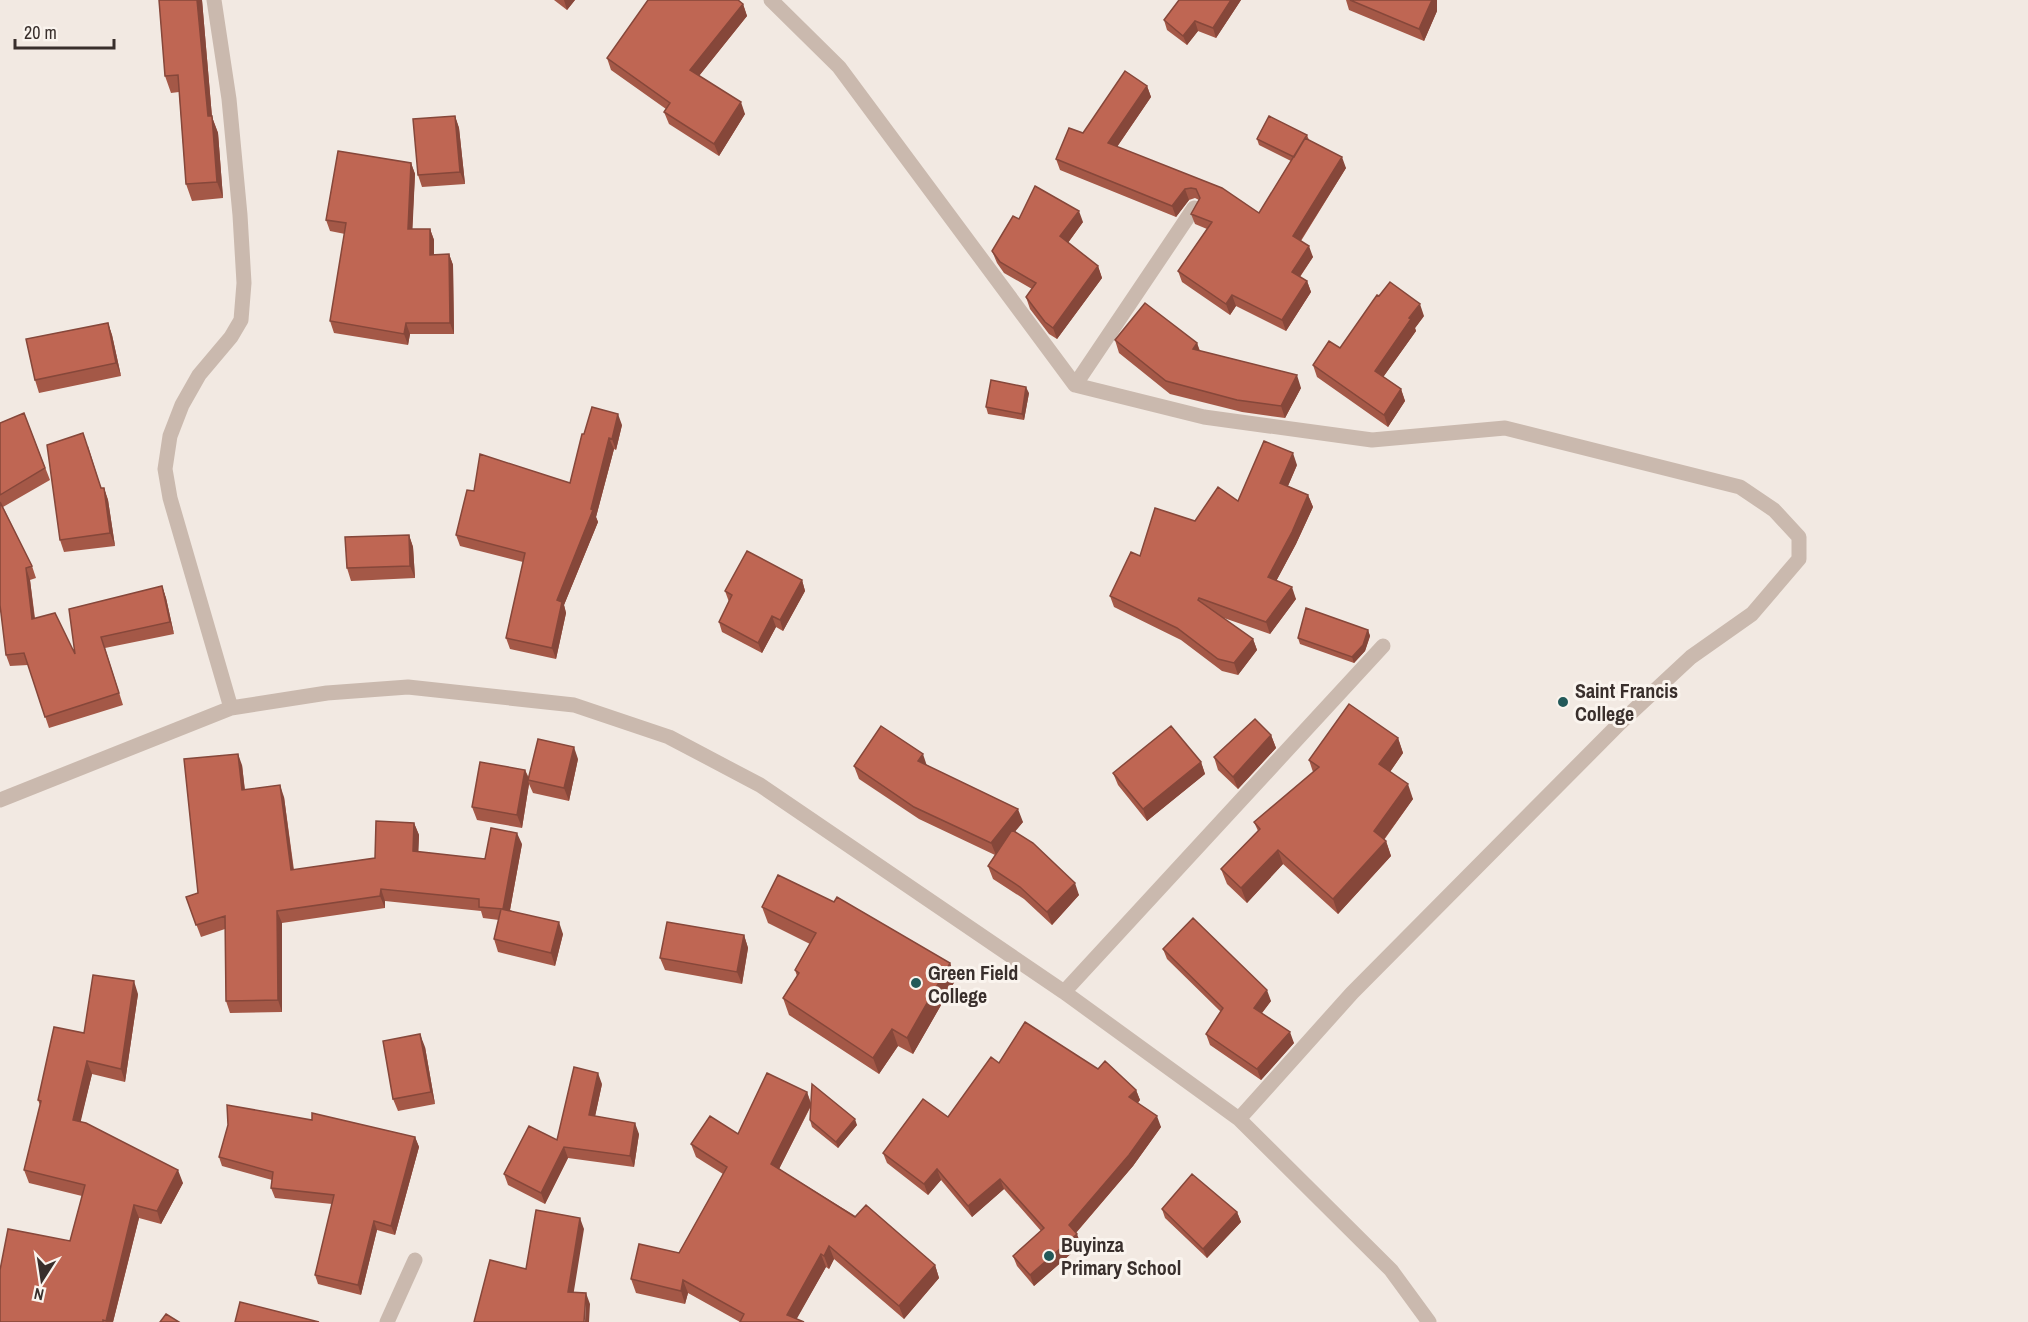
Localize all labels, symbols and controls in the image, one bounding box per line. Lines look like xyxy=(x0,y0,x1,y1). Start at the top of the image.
scale bar xyxy=(15,12,114,50)
text: 20 m xyxy=(24,20,57,45)
place label: Saint Francis College xyxy=(1575,677,1678,727)
marker: Saint Francis College xyxy=(1556,695,1570,709)
place label: Green Field College xyxy=(928,959,1018,1009)
marker: Green Field College xyxy=(909,976,923,990)
place label: Buyinza Primary School xyxy=(1061,1231,1181,1281)
marker: Buyinza Primary School xyxy=(1042,1249,1056,1263)
north arrow xyxy=(12,1250,72,1310)
text: N xyxy=(32,1283,46,1306)

